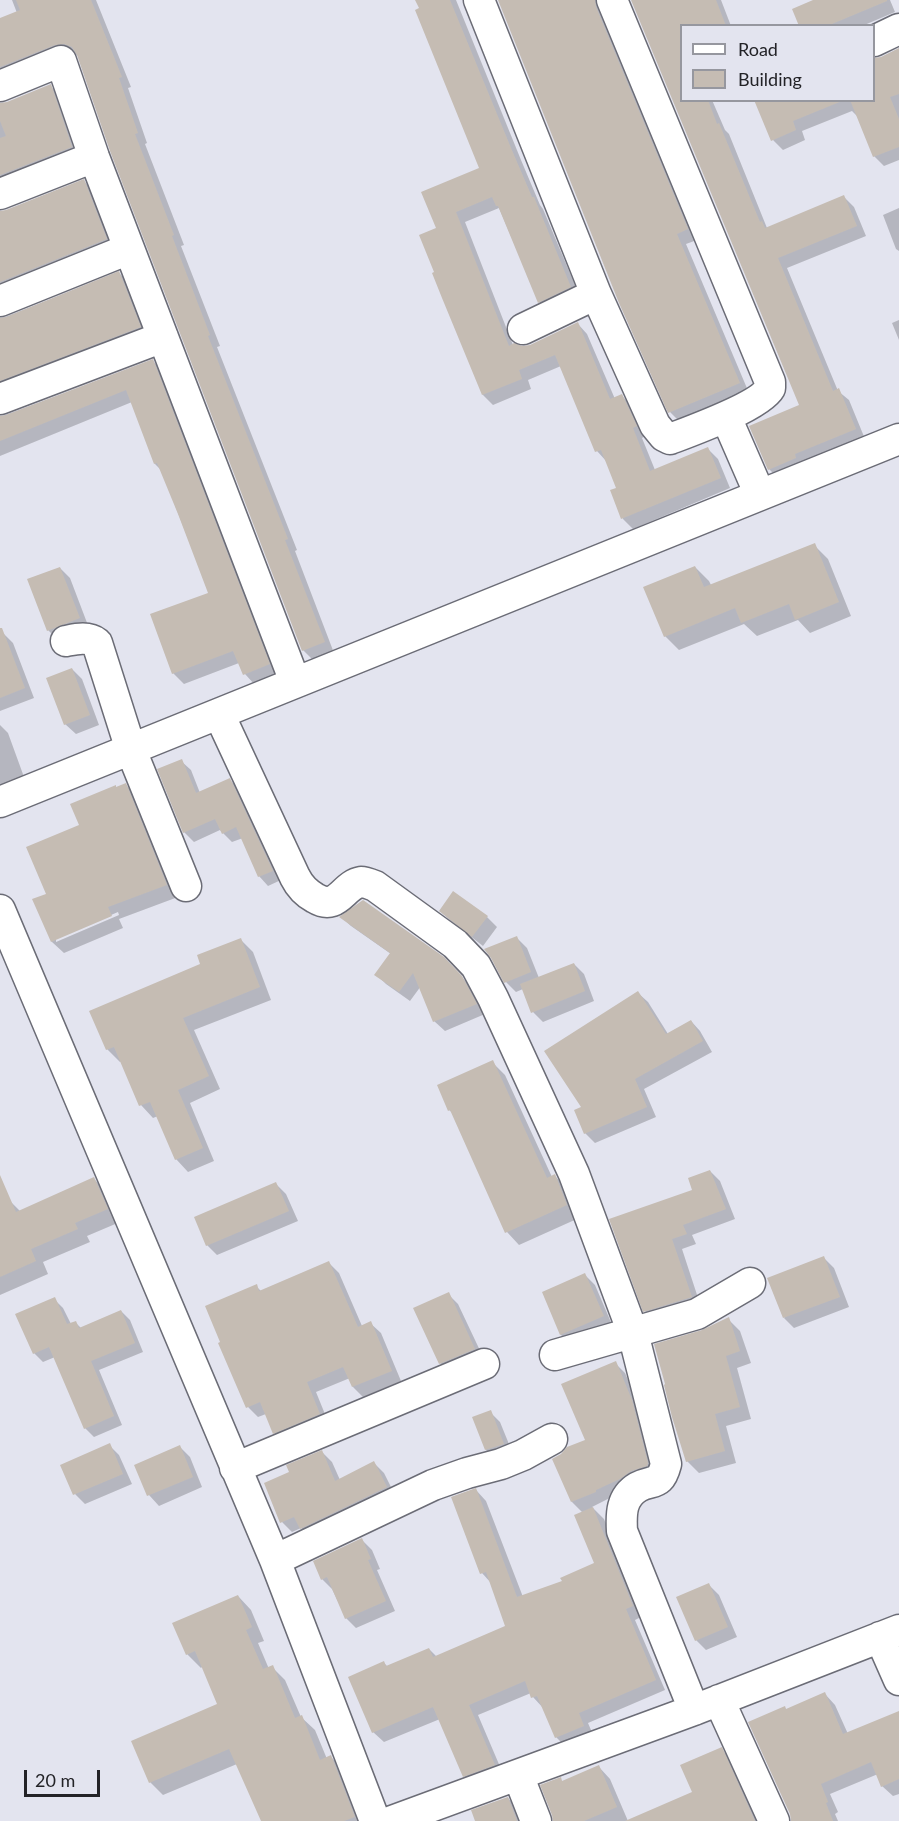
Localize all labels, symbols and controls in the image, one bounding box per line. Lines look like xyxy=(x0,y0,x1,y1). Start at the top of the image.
legend xyxy=(680,24,875,102)
text: Road xyxy=(738,38,778,60)
text: Building xyxy=(738,68,802,90)
scale bar xyxy=(27,1758,104,1796)
text: 20 m xyxy=(35,1769,75,1791)

